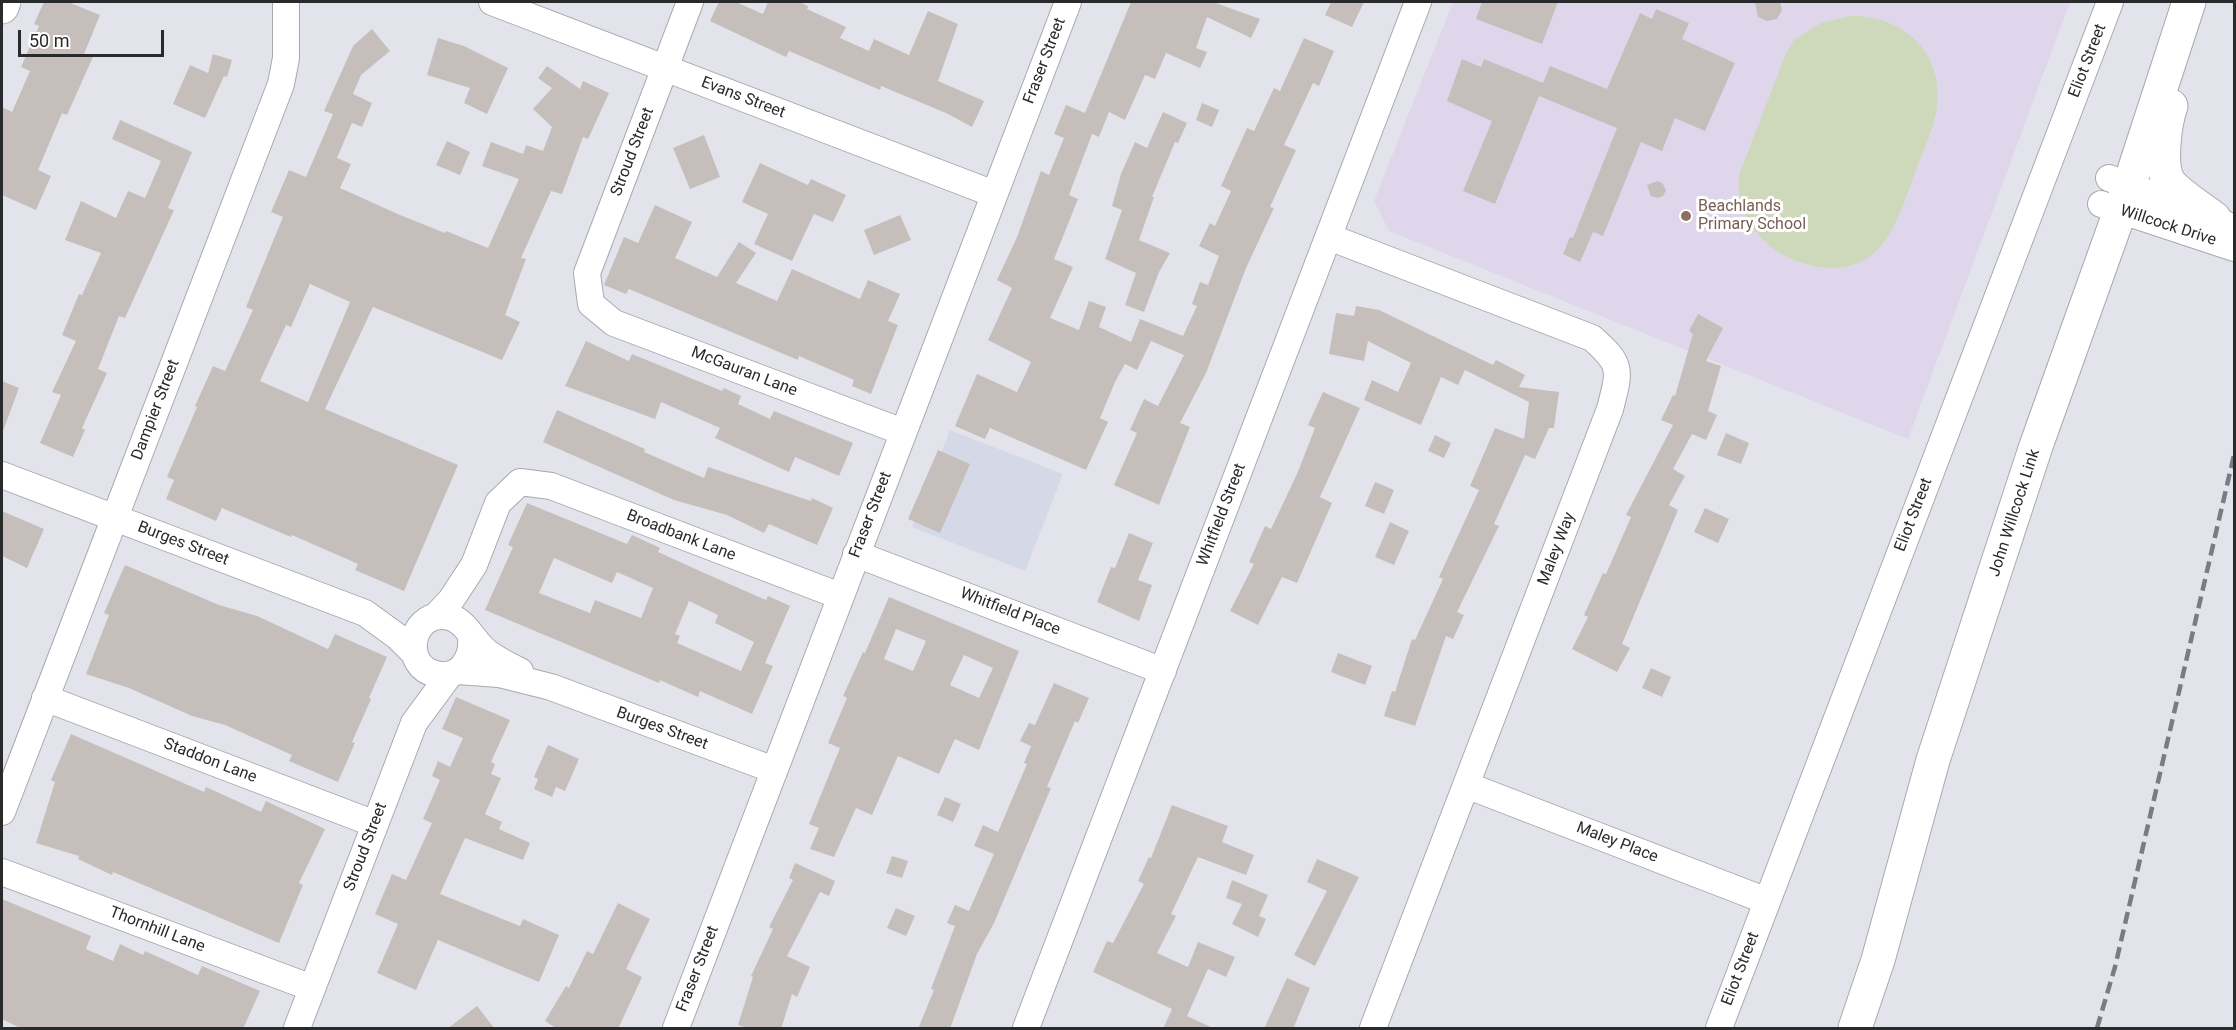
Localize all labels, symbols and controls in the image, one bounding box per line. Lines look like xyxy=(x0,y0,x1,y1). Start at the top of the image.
street label: Fraser Street xyxy=(1020,15,1070,107)
scale bar xyxy=(21,18,166,56)
street label: Eliot Street xyxy=(2065,21,2111,101)
text: 50 m xyxy=(29,30,69,51)
street label: Evans Street xyxy=(698,73,788,123)
street label: Stroud Street xyxy=(607,105,659,199)
place label: Beachlands Primary School xyxy=(1698,197,1806,235)
street label: Willcock Drive xyxy=(2118,201,2218,251)
marker: Beachlands Primary School xyxy=(1679,209,1693,223)
street label: McGauran Lane xyxy=(688,343,800,401)
street label: Dampier Street xyxy=(128,357,184,463)
street label: John Willcock Link xyxy=(1985,447,2045,579)
street label: Whitfield Street xyxy=(1194,461,1250,569)
street label: Fraser Street xyxy=(846,469,896,561)
street label: Eliot Street xyxy=(1891,475,1937,555)
street label: Broadbank Lane xyxy=(624,506,738,566)
street label: Maley Way xyxy=(1534,510,1580,588)
street label: Burges Street xyxy=(135,518,231,570)
street label: Whitfield Place xyxy=(957,584,1063,640)
street label: Burges Street xyxy=(614,704,710,754)
street label: Staddon Lane xyxy=(161,734,259,788)
street label: Stroud Street xyxy=(340,800,392,894)
street label: Maley Place xyxy=(1573,819,1661,867)
street label: Thornhill Lane xyxy=(106,903,208,957)
street label: Fraser Street xyxy=(673,923,723,1015)
street label: Eliot Street xyxy=(1718,929,1764,1009)

